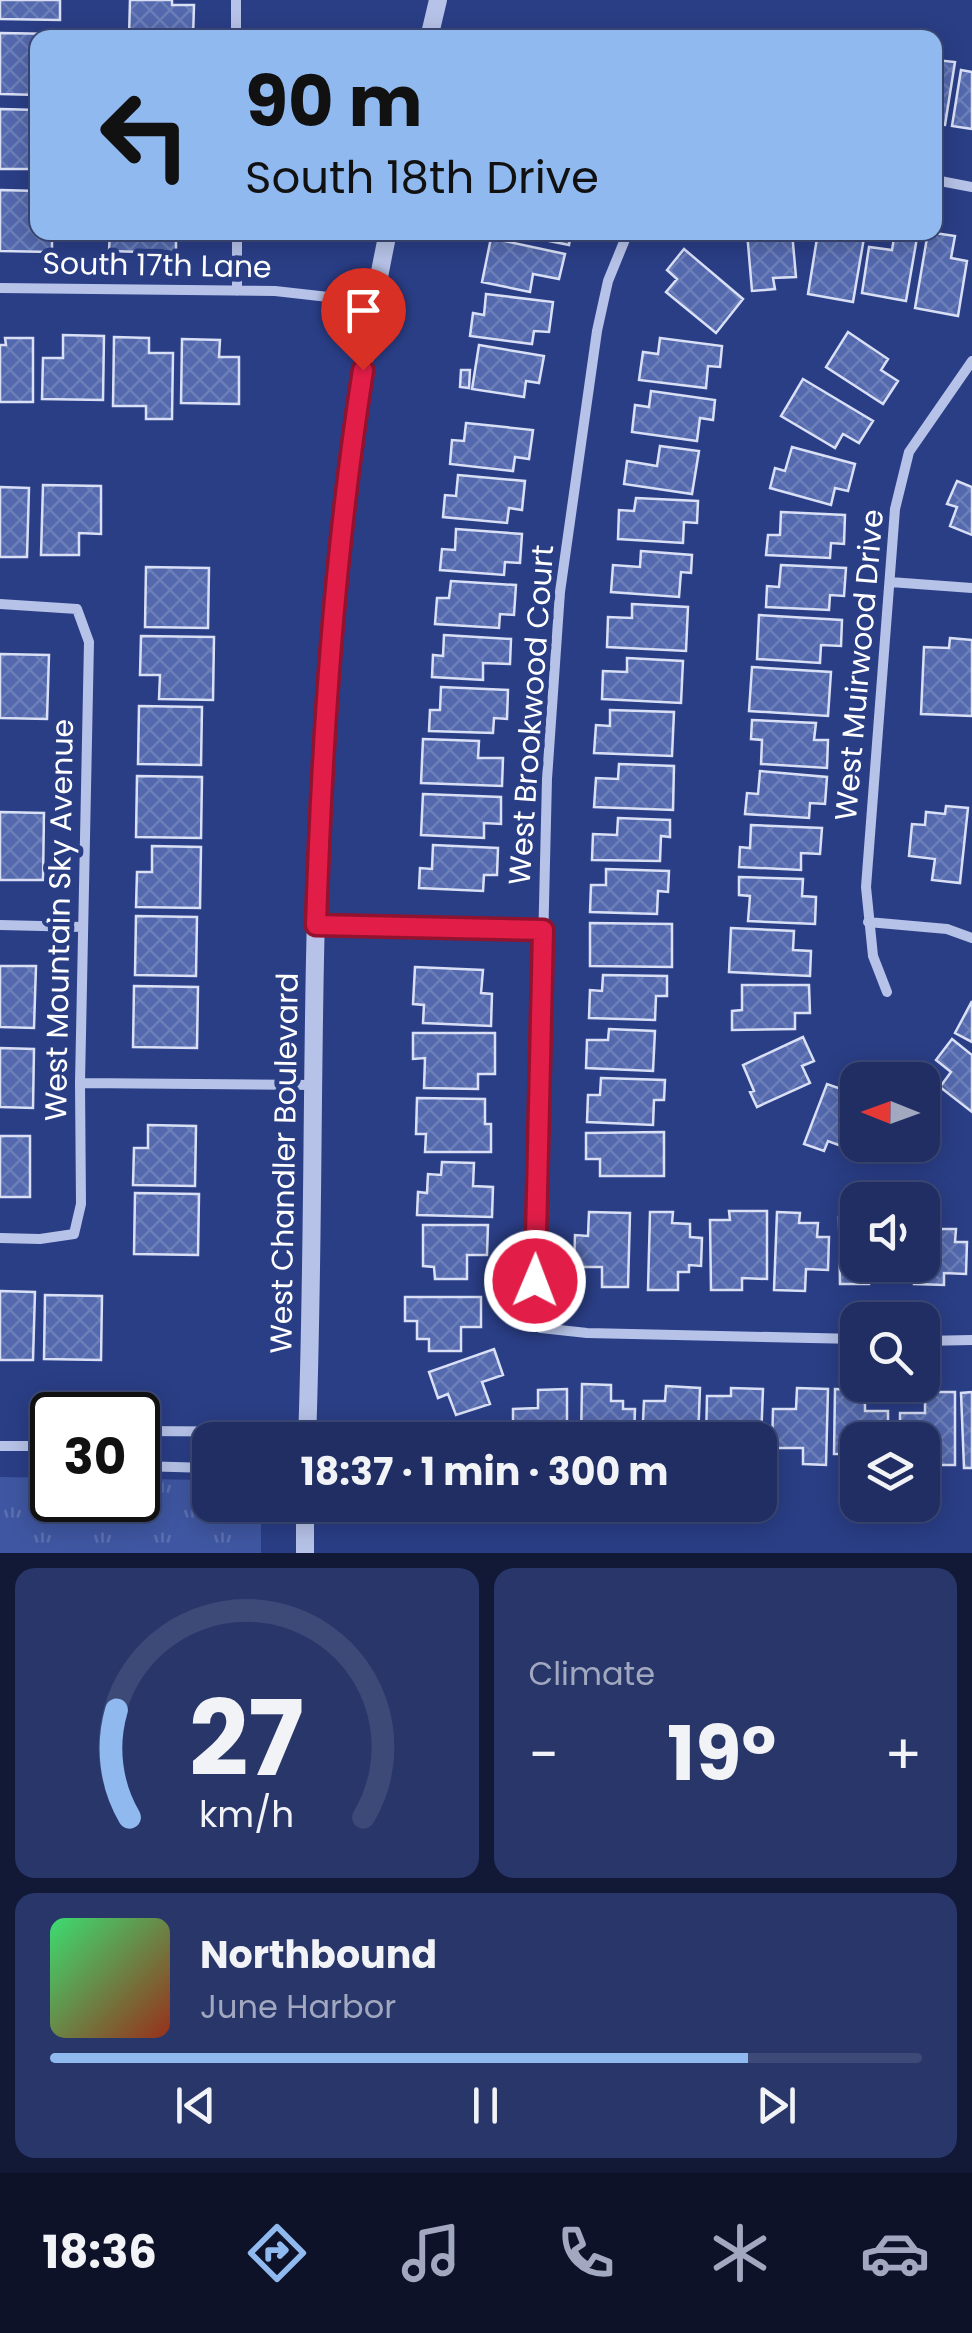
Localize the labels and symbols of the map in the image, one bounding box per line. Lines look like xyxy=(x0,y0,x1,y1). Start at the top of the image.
street label: South 17th Lane xyxy=(42,242,272,288)
pin xyxy=(321,268,406,371)
street label: West Muirwood Drive xyxy=(824,507,894,823)
street label: West Brookwood Court xyxy=(498,543,564,887)
street label: West Mountain Sky Avenue xyxy=(34,718,84,1122)
street label: West Chandler Boulevard xyxy=(259,972,309,1354)
north arrow xyxy=(840,1062,940,1162)
position arrow xyxy=(483,1229,587,1333)
speed limit sign: 30 xyxy=(30,1392,160,1522)

